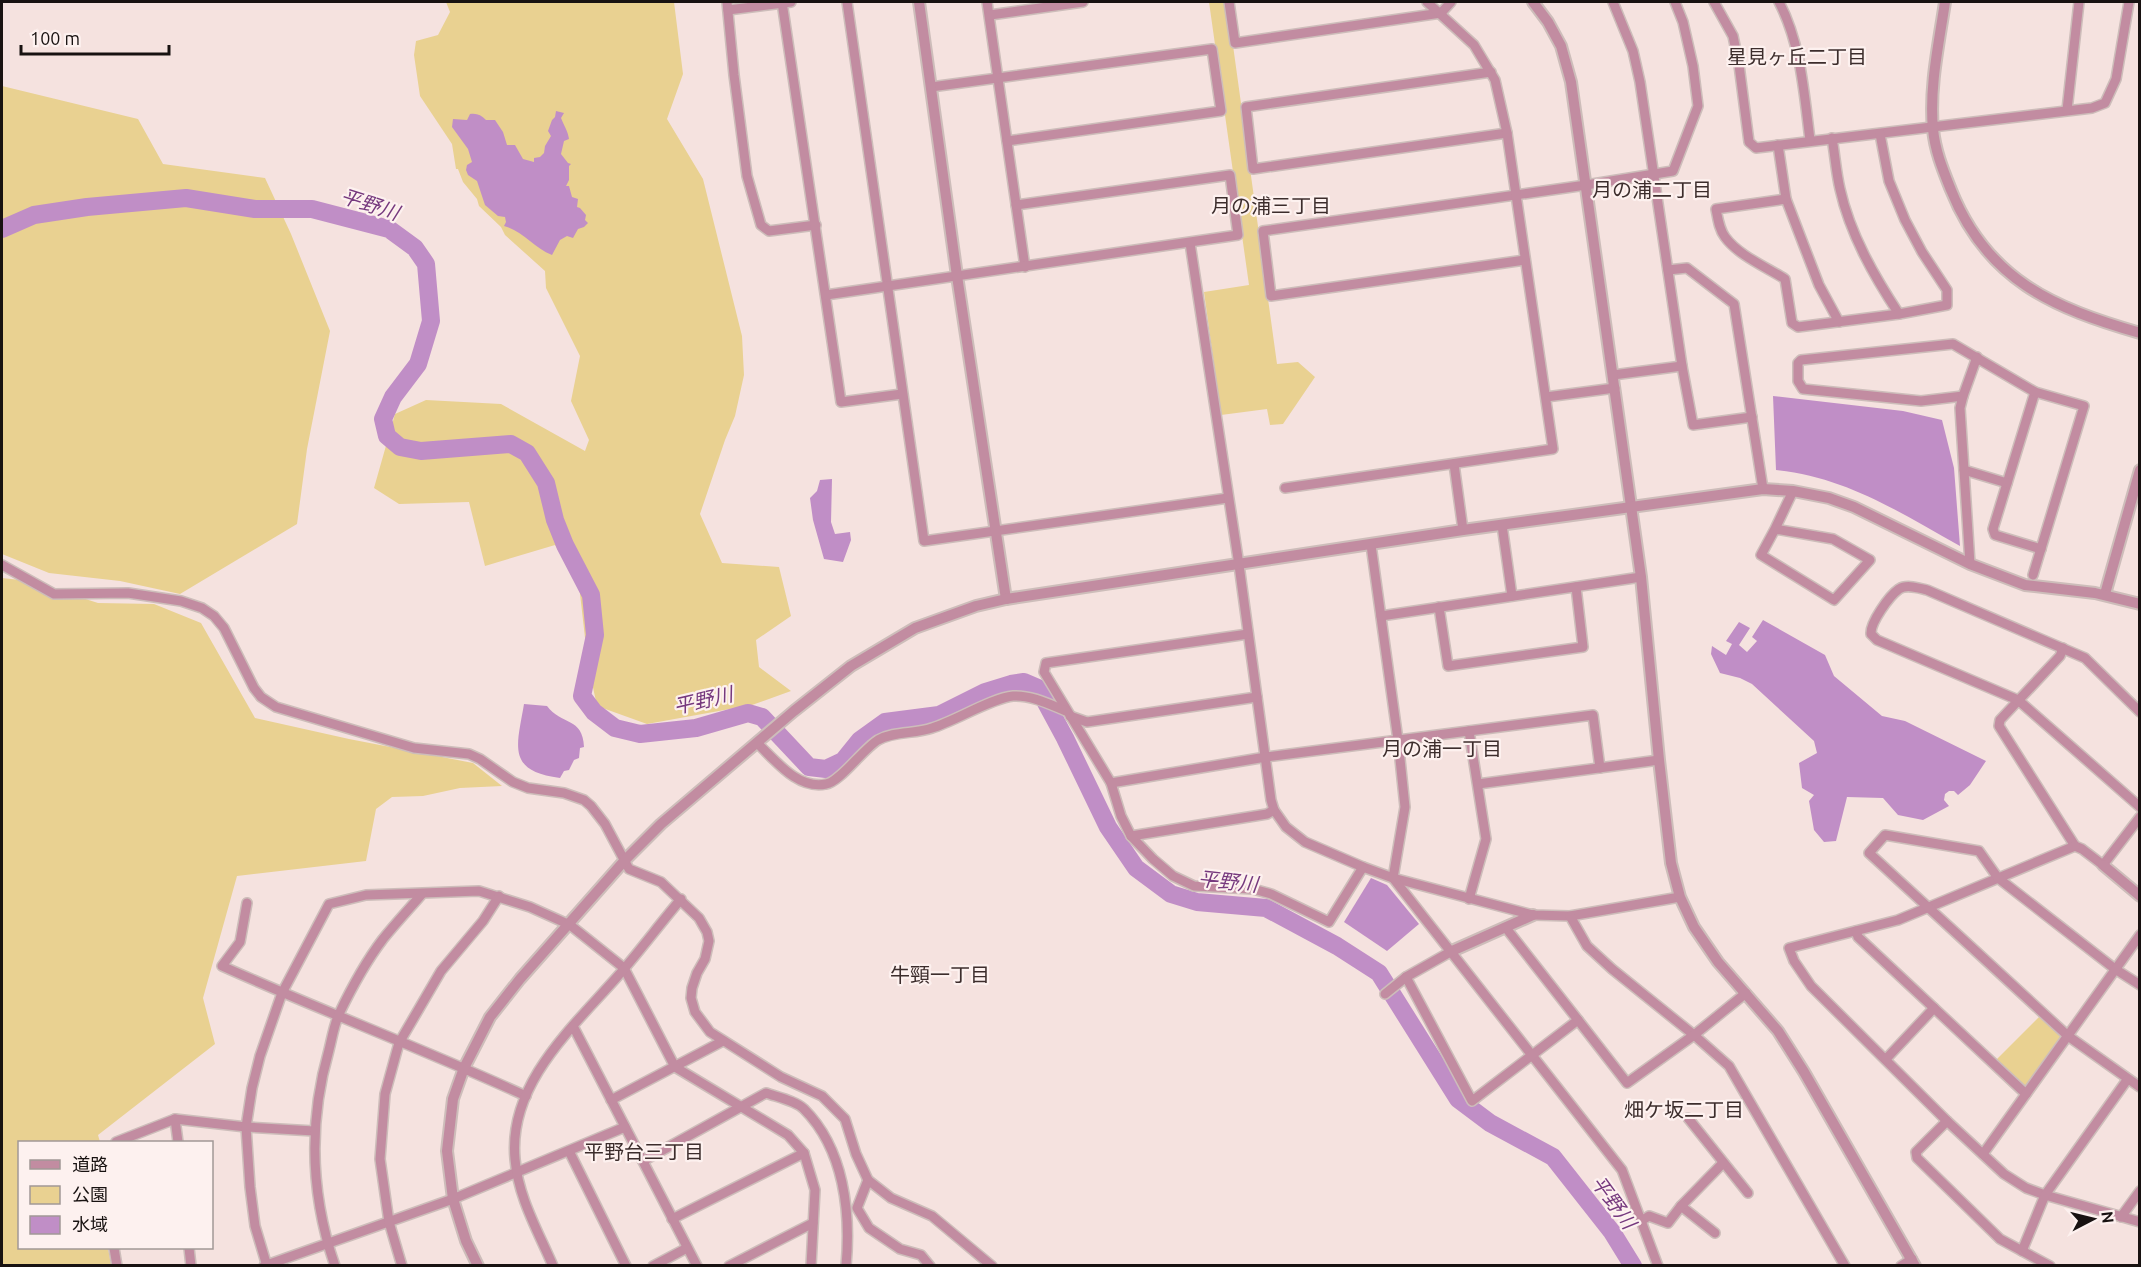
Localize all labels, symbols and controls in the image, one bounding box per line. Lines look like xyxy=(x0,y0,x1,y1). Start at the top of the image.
scale bar xyxy=(21,18,170,56)
text: 100 m xyxy=(30,28,80,48)
district label: 星見ヶ丘二丁目 xyxy=(1727,45,1867,68)
district label: 月の浦二丁目 xyxy=(1592,178,1712,201)
water label: 平野川 xyxy=(338,184,404,225)
district label: 月の浦三丁目 xyxy=(1211,194,1331,217)
water label: 平野川 xyxy=(671,682,737,718)
district label: 月の浦一丁目 xyxy=(1382,737,1502,760)
water label: 平野川 xyxy=(1197,866,1261,896)
district label: 牛頸一丁目 xyxy=(890,963,990,986)
district label: 畑ケ坂二丁目 xyxy=(1624,1098,1744,1121)
district label: 平野台三丁目 xyxy=(584,1140,704,1163)
legend xyxy=(18,1141,213,1249)
text: 道路 xyxy=(72,1154,108,1174)
water label: 平野川 xyxy=(1587,1171,1642,1235)
text: 公園 xyxy=(72,1184,108,1204)
north arrow xyxy=(2063,1189,2123,1249)
text: N xyxy=(2098,1210,2118,1224)
text: 水域 xyxy=(72,1214,108,1234)

